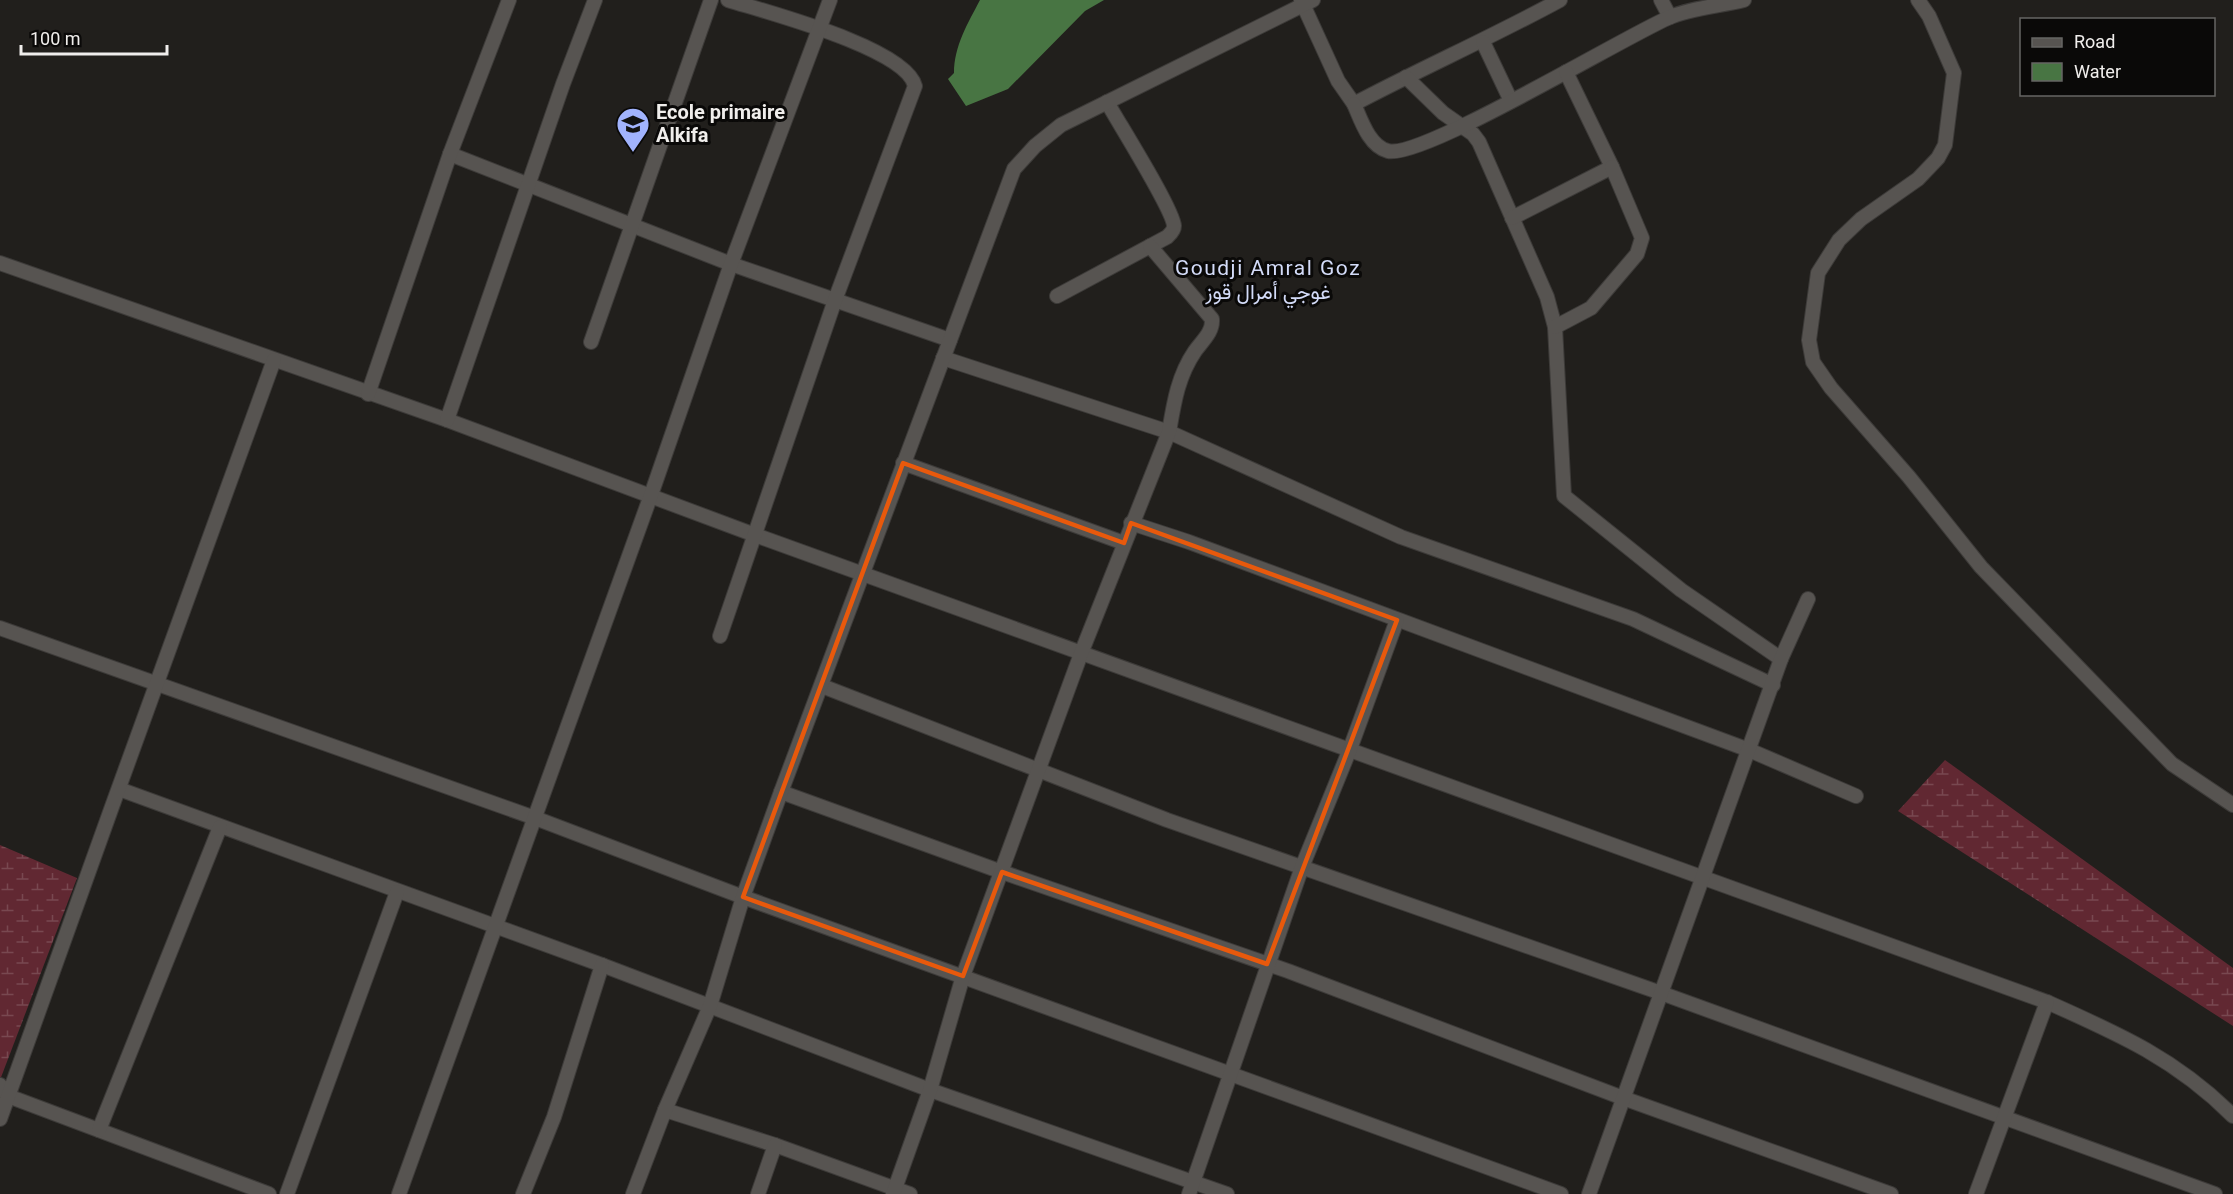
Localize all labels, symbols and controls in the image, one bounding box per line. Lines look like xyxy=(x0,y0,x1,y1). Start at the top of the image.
scale bar xyxy=(21,18,166,56)
legend xyxy=(2020,18,2215,96)
text: 100 m xyxy=(30,28,81,49)
text: Road xyxy=(2074,31,2115,52)
text: Water xyxy=(2074,61,2121,82)
place label: Ecole primaire Alkifa xyxy=(656,100,785,147)
school or university icon: Ecole primaire Alkifa xyxy=(615,106,651,153)
district label: Goudji Amral Goz غوجي أمرال قوز xyxy=(1175,256,1361,309)

